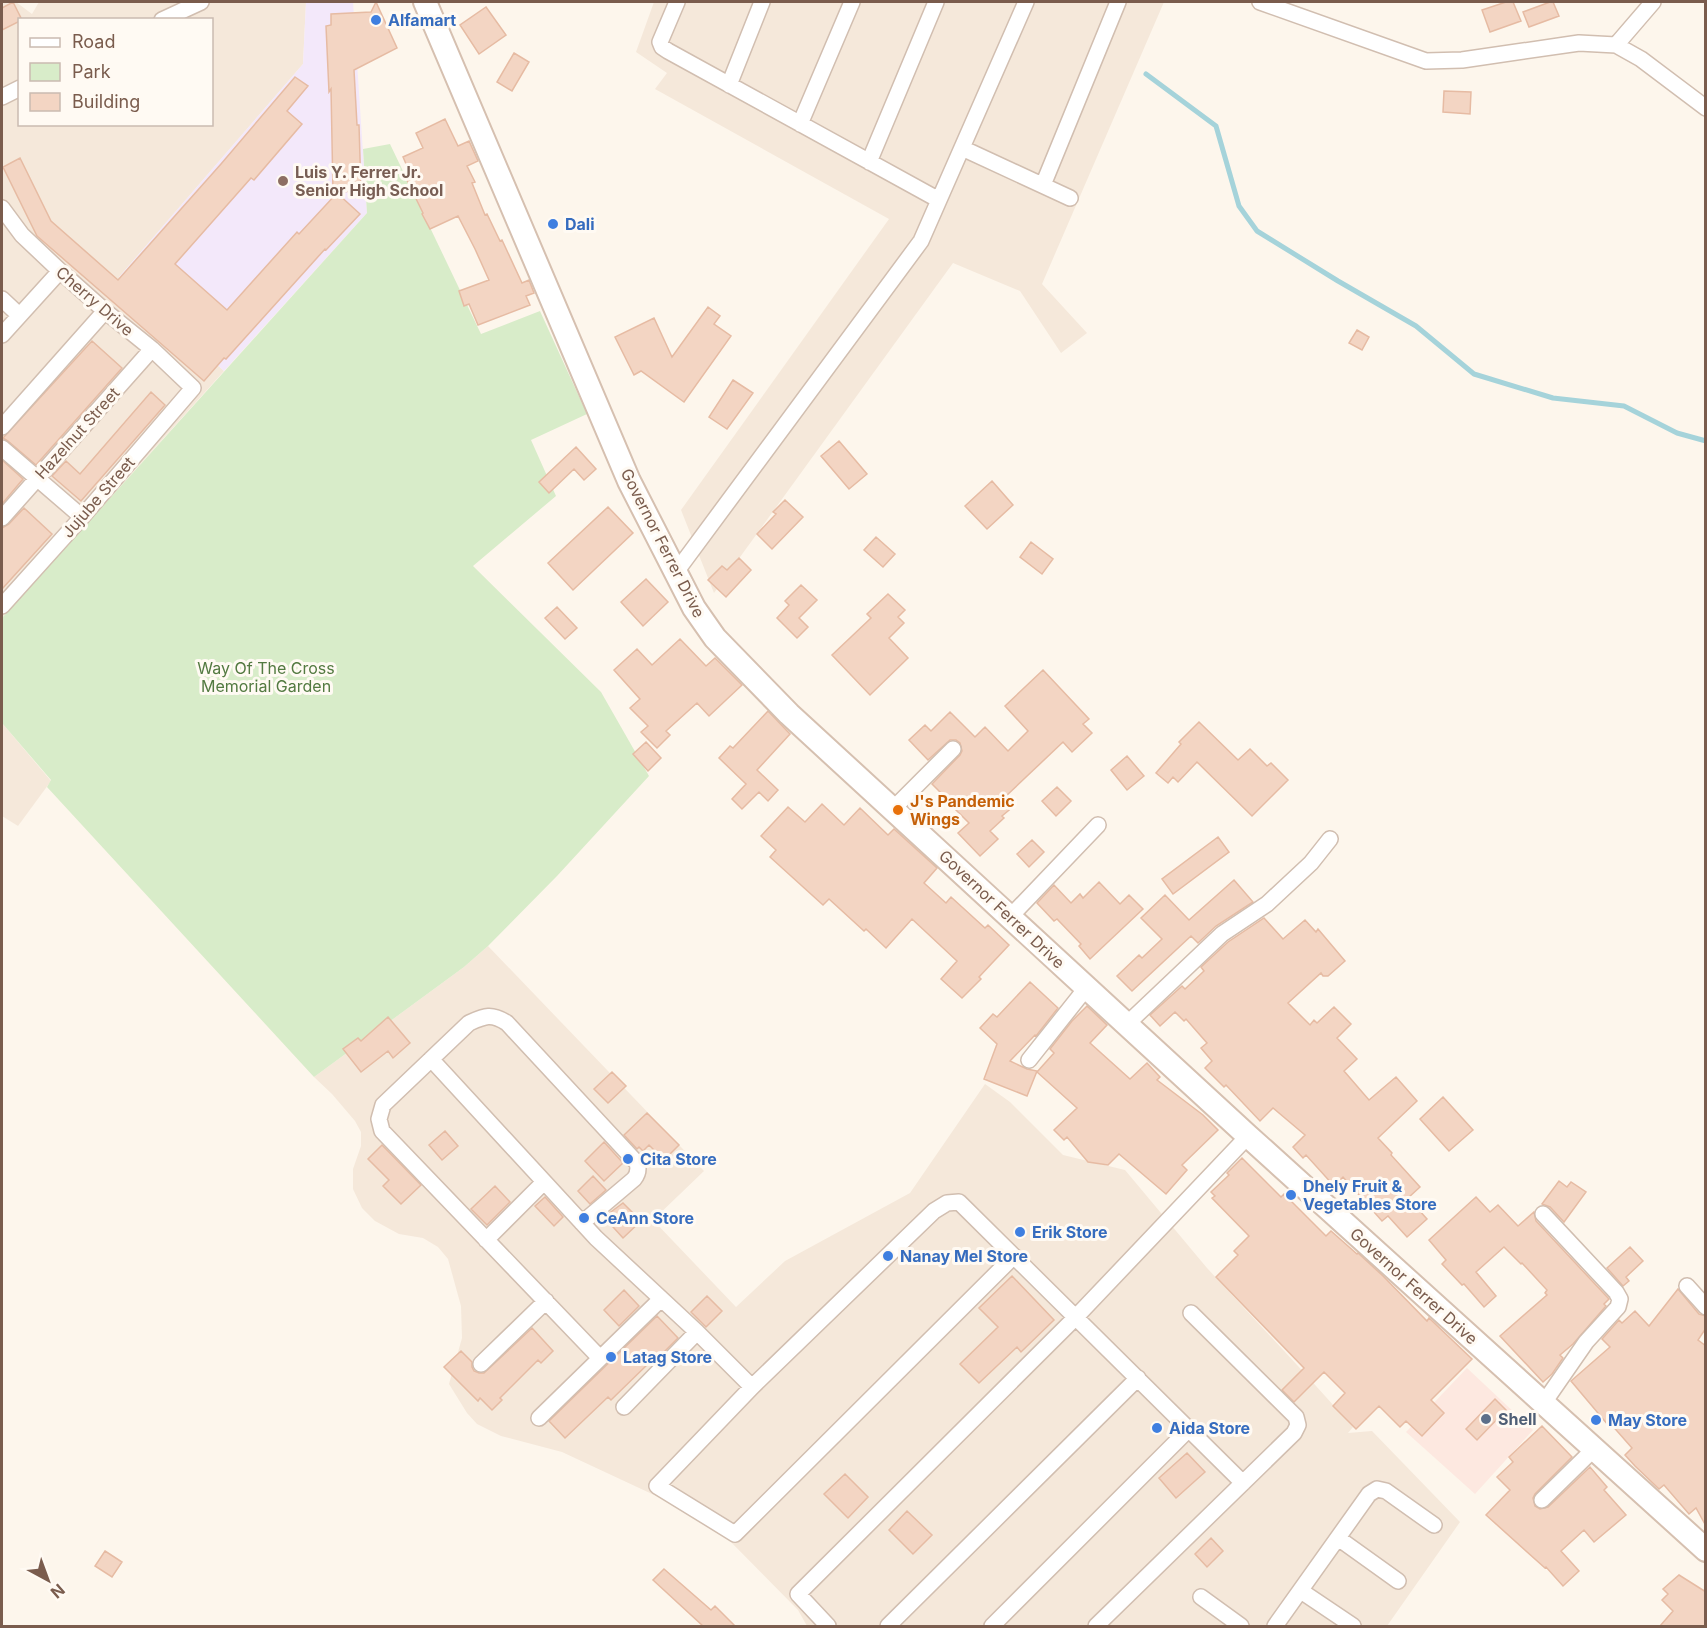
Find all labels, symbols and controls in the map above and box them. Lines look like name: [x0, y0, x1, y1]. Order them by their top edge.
place label: Alfamart: [388, 10, 456, 30]
marker: Alfamart: [369, 13, 383, 27]
legend: [18, 18, 213, 126]
text: Road: [72, 31, 115, 52]
text: Park: [72, 61, 111, 82]
text: Building: [72, 91, 140, 112]
place label: Luis Y. Ferrer Jr. Senior High School: [295, 162, 443, 200]
marker: Luis Y. Ferrer Jr. Senior High School: [276, 174, 290, 188]
place label: Dali: [565, 214, 595, 234]
marker: Dali: [546, 217, 560, 231]
street label: Cherry Drive: [52, 262, 138, 340]
street label: Hazelnut Street: [31, 383, 123, 483]
street label: Jujube Street: [57, 452, 139, 542]
street label: Governor Ferrer Drive: [617, 465, 709, 621]
park label: Way Of The Cross Memorial Garden: [197, 658, 335, 696]
place label: J's Pandemic Wings: [910, 791, 1015, 829]
marker: J's Pandemic Wings: [891, 803, 905, 817]
street label: Governor Ferrer Drive: [935, 845, 1069, 973]
place label: Cita Store: [640, 1149, 717, 1169]
marker: Cita Store: [621, 1152, 635, 1166]
place label: Dhely Fruit & Vegetables Store: [1303, 1176, 1437, 1214]
marker: Dhely Fruit & Vegetables Store: [1284, 1188, 1298, 1202]
place label: CeAnn Store: [596, 1208, 694, 1228]
marker: CeAnn Store: [577, 1211, 591, 1225]
place label: Erik Store: [1032, 1222, 1107, 1242]
street label: Governor Ferrer Drive: [1346, 1223, 1482, 1349]
marker: Erik Store: [1013, 1225, 1027, 1239]
place label: Nanay Mel Store: [900, 1246, 1028, 1266]
marker: Nanay Mel Store: [881, 1249, 895, 1263]
place label: Latag Store: [623, 1347, 712, 1367]
marker: Latag Store: [604, 1350, 618, 1364]
place label: Shell: [1498, 1409, 1537, 1429]
place label: May Store: [1608, 1410, 1687, 1430]
marker: Shell: [1479, 1412, 1493, 1426]
marker: May Store: [1589, 1413, 1603, 1427]
place label: Aida Store: [1169, 1418, 1250, 1438]
marker: Aida Store: [1150, 1421, 1164, 1435]
north arrow: [18, 1550, 78, 1610]
text: N: [47, 1580, 69, 1603]

